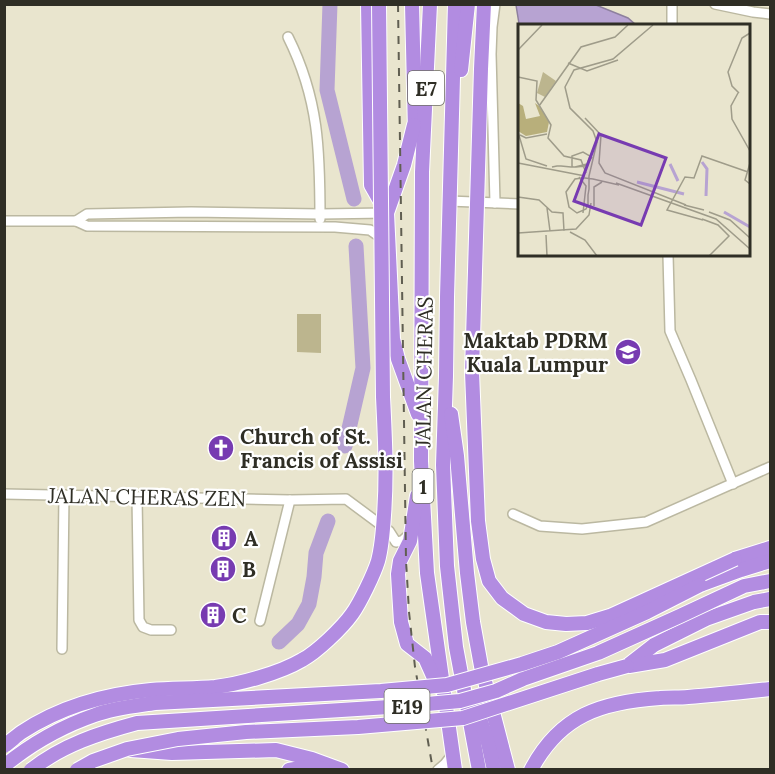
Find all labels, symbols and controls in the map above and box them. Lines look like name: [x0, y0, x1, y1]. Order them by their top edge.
inset map: [518, 24, 751, 256]
road number: E7: [408, 71, 444, 105]
street label: JALAN CHERAS: [409, 296, 439, 449]
place label: Maktab PDRM Kuala Lumpur: [463, 327, 608, 378]
school or university icon: Maktab PDRM Kuala Lumpur: [613, 337, 643, 367]
place label: Church of St. Francis of Assisi: [240, 423, 403, 474]
church icon: Church of St. Francis of Assisi: [206, 433, 236, 463]
road number: 1: [412, 469, 434, 503]
street label: JALAN CHERAS ZEN: [47, 482, 246, 512]
building icon: A: [209, 523, 239, 553]
place label: A: [244, 525, 258, 552]
building icon: B: [208, 554, 238, 584]
place label: B: [242, 556, 256, 583]
building icon: C: [198, 600, 228, 630]
place label: C: [232, 602, 247, 629]
road number: E19: [384, 689, 430, 723]

